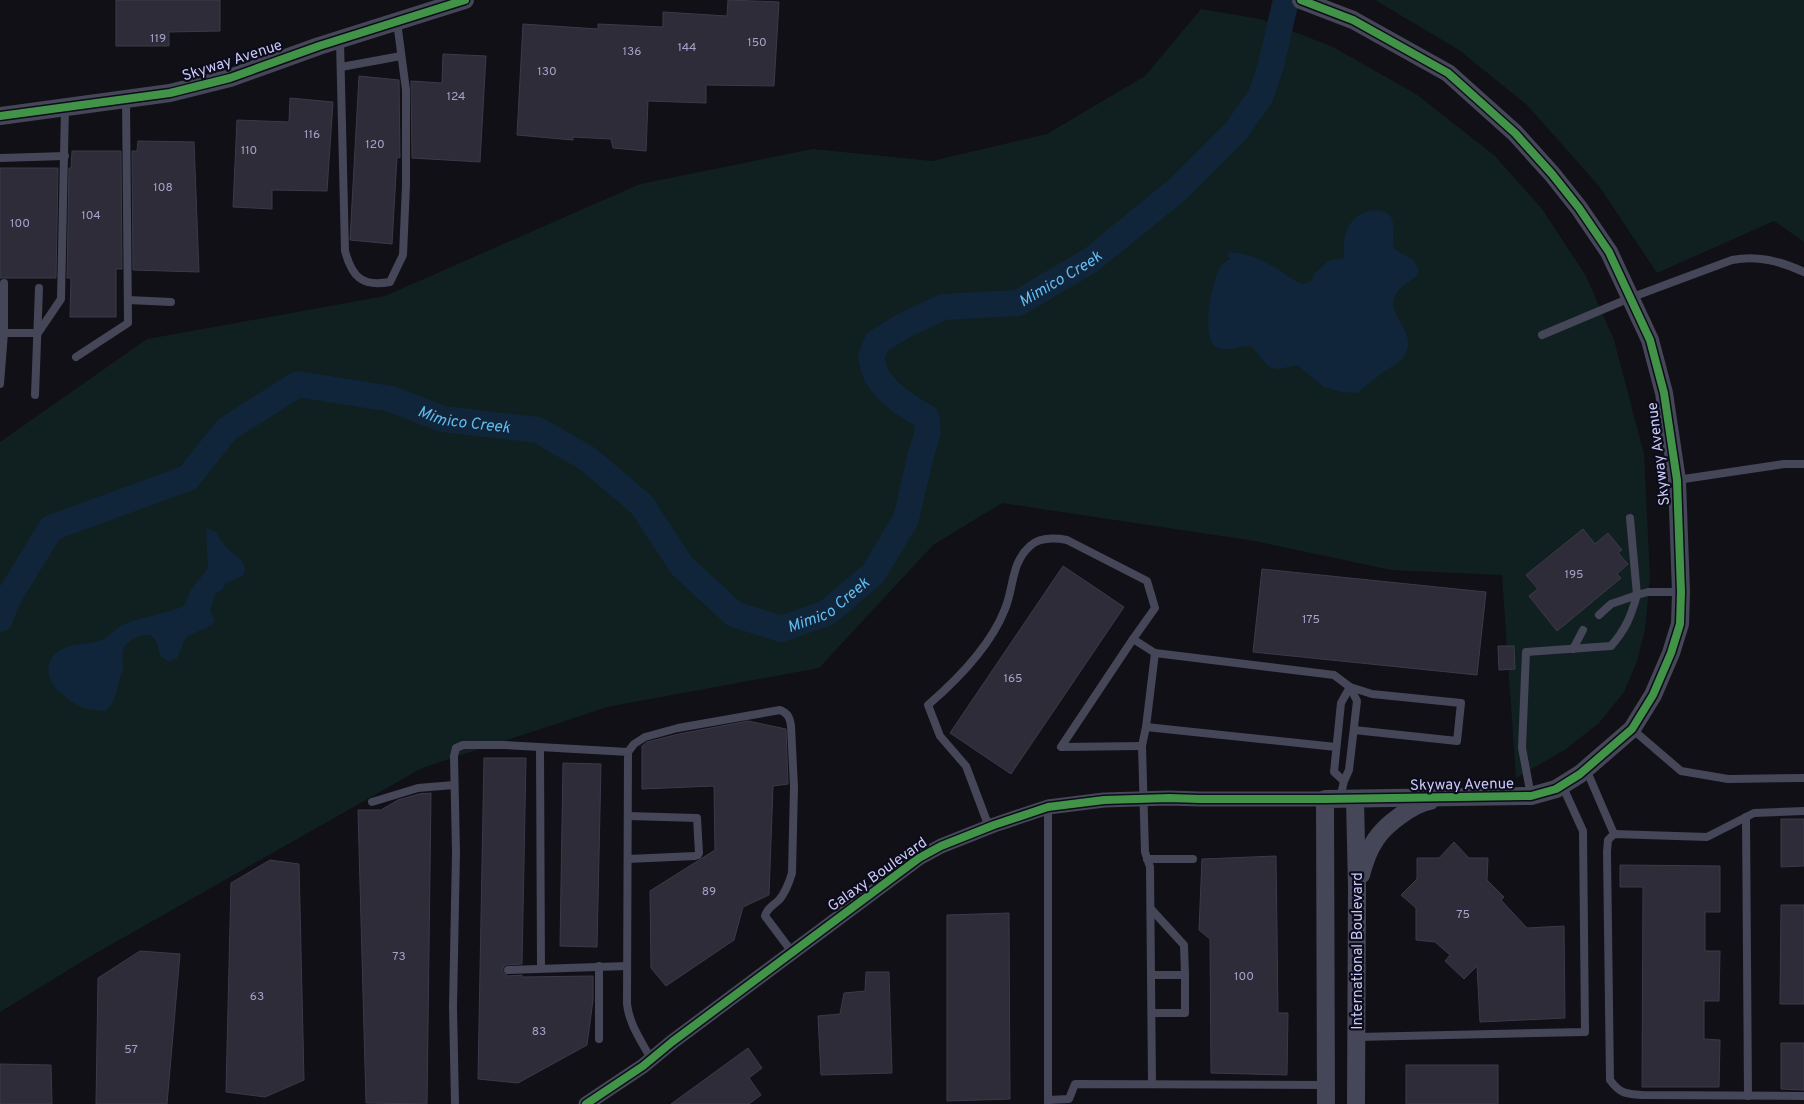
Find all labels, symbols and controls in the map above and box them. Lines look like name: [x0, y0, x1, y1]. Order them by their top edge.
house number: 119: [150, 31, 166, 47]
house number: 150: [747, 35, 767, 51]
street label: Skyway Avenue: [180, 36, 285, 87]
house number: 144: [677, 40, 697, 56]
house number: 136: [623, 44, 641, 60]
house number: 130: [537, 64, 557, 80]
house number: 124: [446, 89, 466, 105]
house number: 116: [304, 127, 320, 143]
house number: 120: [365, 137, 385, 153]
house number: 110: [241, 143, 257, 159]
house number: 108: [153, 180, 173, 196]
house number: 104: [81, 208, 101, 224]
house number: 100: [10, 216, 30, 232]
water label: Mimico Creek: [1016, 246, 1108, 312]
street label: Skyway Avenue: [1644, 401, 1675, 507]
water label: Mimico Creek: [415, 402, 512, 439]
house number: 195: [1564, 567, 1584, 583]
water label: Mimico Creek: [785, 573, 875, 638]
house number: 175: [1302, 612, 1320, 628]
house number: 165: [1003, 671, 1023, 687]
street label: Skyway Avenue: [1410, 775, 1514, 796]
street label: Galaxy Boulevard: [824, 834, 931, 917]
street label: International Boulevard: [1349, 872, 1368, 1030]
house number: 89: [702, 884, 716, 900]
house number: 75: [1456, 907, 1470, 923]
house number: 73: [392, 949, 406, 965]
house number: 100: [1234, 969, 1254, 985]
house number: 63: [250, 989, 264, 1005]
house number: 83: [532, 1024, 546, 1040]
house number: 57: [124, 1042, 138, 1058]

